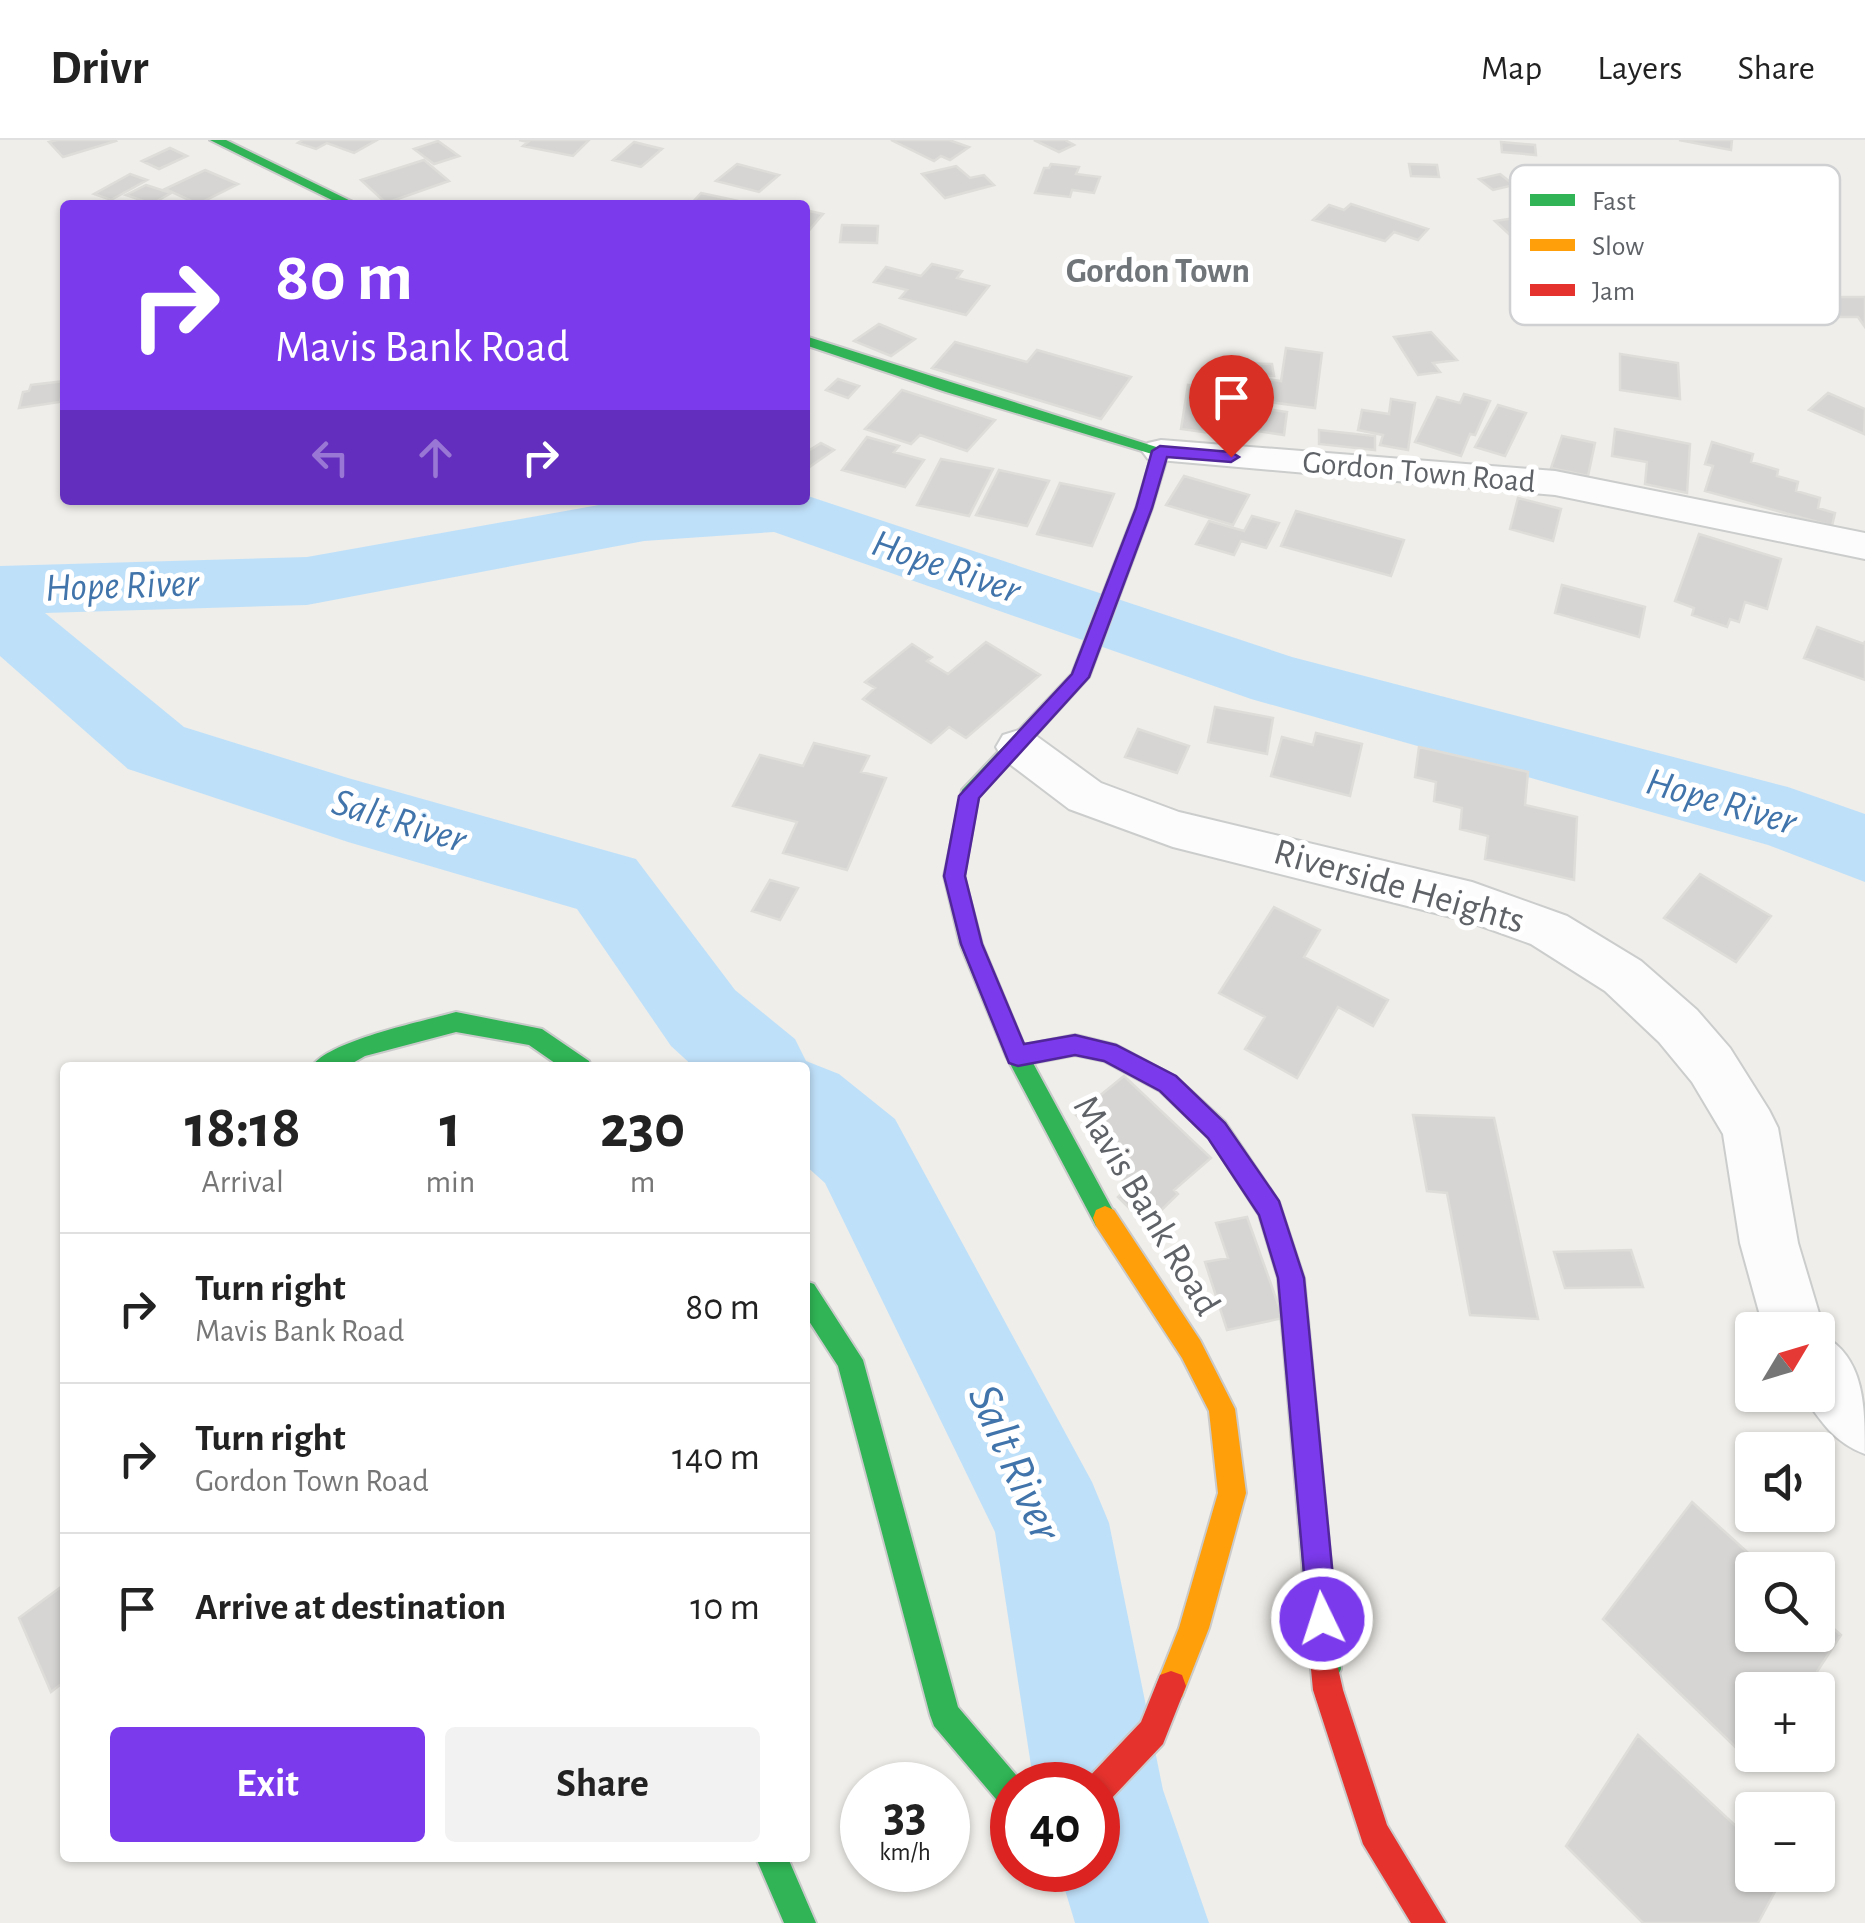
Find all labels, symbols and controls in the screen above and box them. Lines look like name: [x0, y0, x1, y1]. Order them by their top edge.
text: Drivr: [50, 45, 149, 93]
text: Map: [1481, 51, 1542, 86]
text: Layers: [1597, 51, 1682, 86]
text: Share: [1737, 51, 1815, 86]
legend: [1510, 165, 1840, 325]
text: Fast: [1592, 188, 1636, 216]
text: Slow: [1592, 233, 1644, 261]
icon: right: [110, 240, 240, 370]
text: 80 m: [275, 243, 413, 313]
district label: Gordon Town: [1066, 254, 1250, 289]
text: Jam: [1592, 278, 1635, 306]
text: Mavis Bank Road: [275, 325, 569, 370]
pin: [1189, 355, 1274, 458]
icon: arrive: [1204, 370, 1259, 425]
icon: left: [303, 430, 358, 485]
icon: ahead: [408, 430, 463, 485]
icon: right: [513, 430, 568, 485]
street label: Gordon Town Road: [1301, 446, 1537, 498]
water label: Hope River: [867, 523, 1026, 611]
water label: Hope River: [44, 563, 201, 609]
water label: Hope River: [1642, 762, 1801, 843]
water label: Salt River: [327, 782, 472, 861]
street label: Riverside Heights: [1269, 833, 1529, 941]
street label: Mavis Bank Road: [1066, 1090, 1226, 1322]
text: 18:18: [185, 1098, 301, 1158]
text: 1: [440, 1098, 461, 1158]
text: 230: [600, 1098, 685, 1158]
text: Arrival: [202, 1166, 284, 1198]
text: min: [425, 1166, 475, 1198]
text: m: [630, 1166, 655, 1198]
text: Turn right: [195, 1270, 345, 1308]
icon: right: [110, 1281, 165, 1336]
text: 80 m: [685, 1289, 760, 1327]
north arrow: [1735, 1312, 1835, 1412]
map controls: [1735, 1312, 1835, 1892]
text: Mavis Bank Road: [195, 1315, 404, 1347]
water label: Salt River: [959, 1378, 1070, 1549]
text: Turn right: [195, 1420, 345, 1458]
icon: right: [110, 1431, 165, 1486]
button: sound: [1735, 1432, 1835, 1532]
text: 140 m: [672, 1439, 760, 1477]
text: Gordon Town Road: [195, 1465, 429, 1497]
button: search: [1735, 1552, 1835, 1652]
position arrow: [1270, 1567, 1374, 1671]
icon: arrive: [110, 1581, 165, 1636]
text: Arrive at destination: [195, 1589, 506, 1627]
text: 10 m: [690, 1589, 760, 1627]
button: +: [1735, 1672, 1835, 1772]
button: Exit: [110, 1727, 425, 1842]
button: Share: [445, 1727, 760, 1842]
speed limit sign: 40: [990, 1762, 1120, 1892]
text: 33: [883, 1790, 927, 1840]
button: −: [1735, 1792, 1835, 1892]
text: km/h: [879, 1840, 931, 1865]

